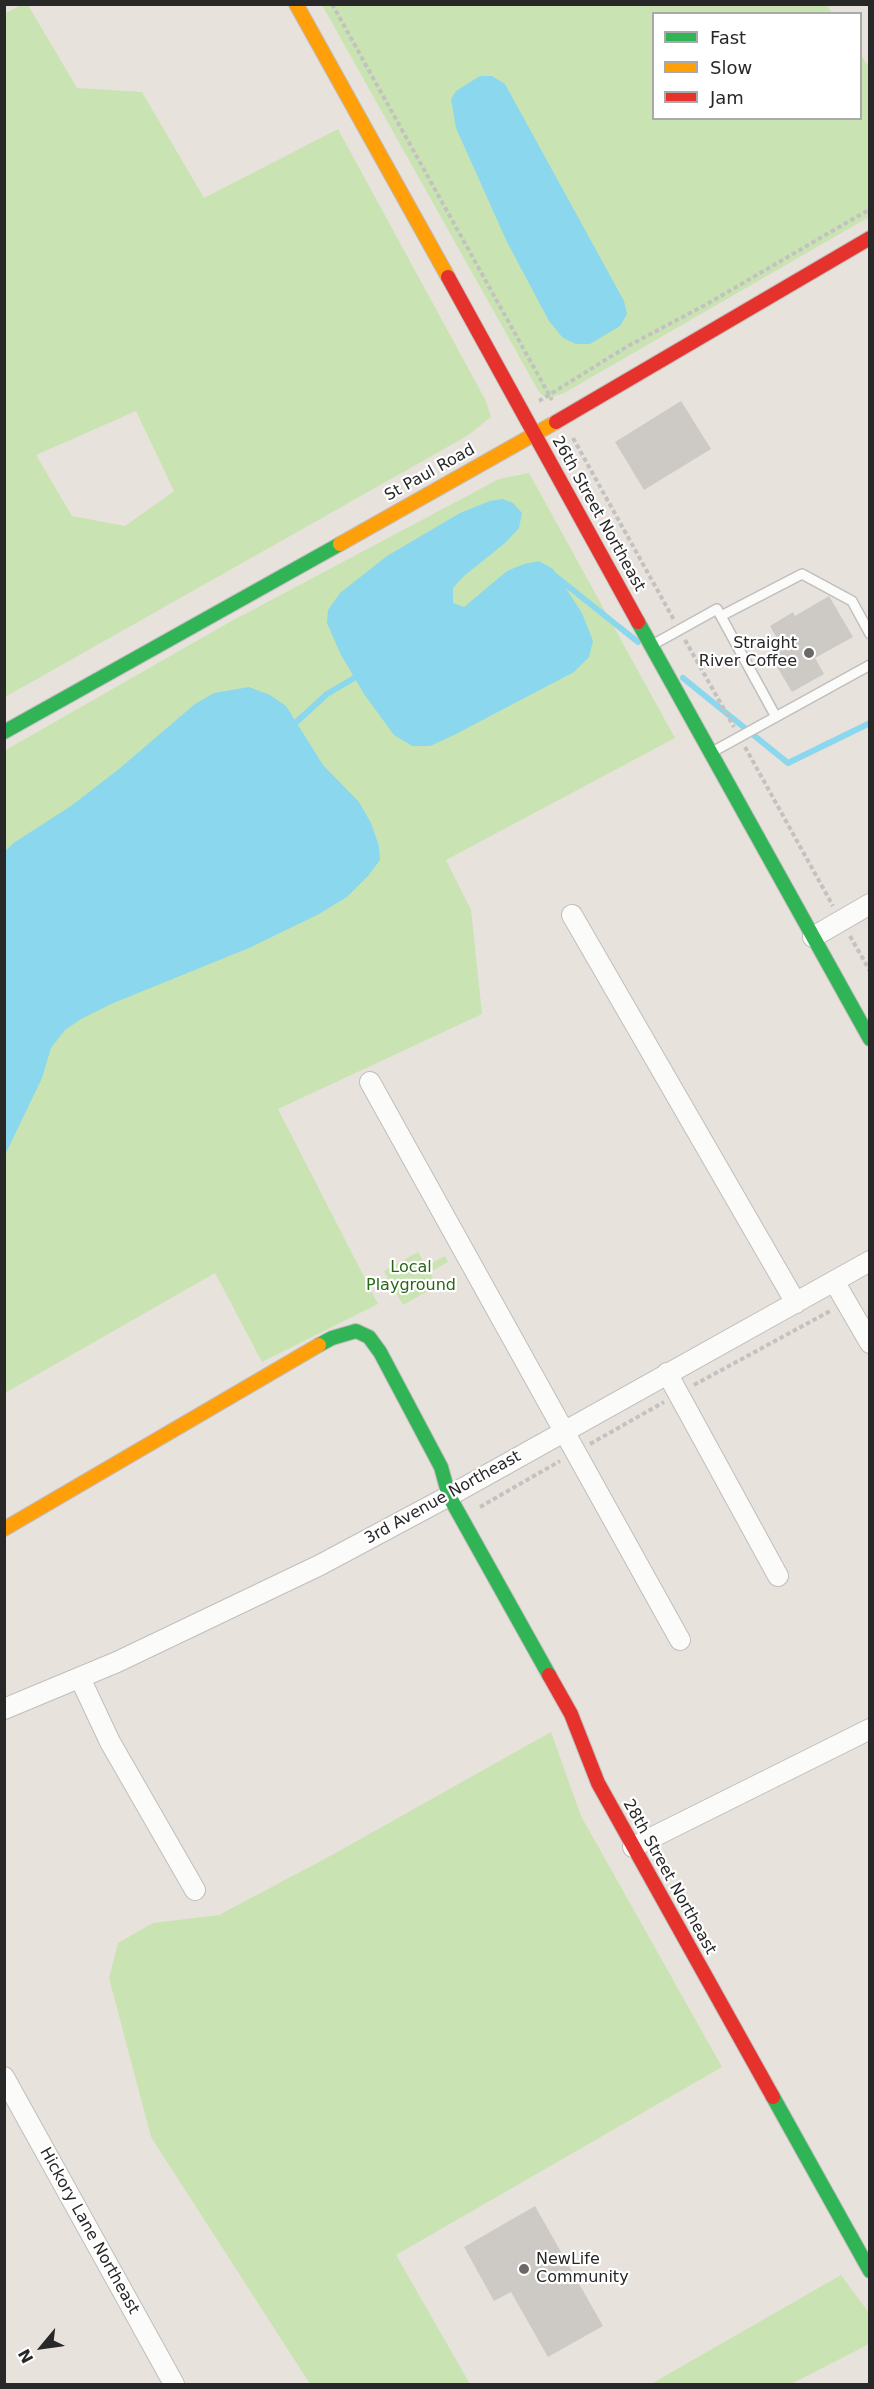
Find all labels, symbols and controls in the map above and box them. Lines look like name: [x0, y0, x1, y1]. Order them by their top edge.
legend: [652, 12, 862, 120]
text: Fast: [710, 27, 746, 48]
text: Slow: [710, 57, 752, 78]
text: Jam: [710, 87, 744, 108]
street label: 26th Street Northeast: [547, 433, 649, 595]
street label: St Paul Road: [382, 440, 478, 506]
place label: Straight River Coffee: [699, 634, 797, 672]
marker: Straight River Coffee: [802, 646, 816, 660]
park label: Local Playground: [366, 1258, 456, 1296]
street label: 3rd Avenue Northeast: [362, 1447, 524, 1549]
street label: 28th Street Northeast: [618, 1796, 720, 1958]
street label: Hickory Lane Northeast: [35, 2144, 143, 2318]
place label: NewLife Community: [536, 2250, 629, 2288]
marker: NewLife Community: [517, 2262, 531, 2276]
north arrow: [12, 2317, 72, 2377]
text: N: [14, 2346, 37, 2366]

